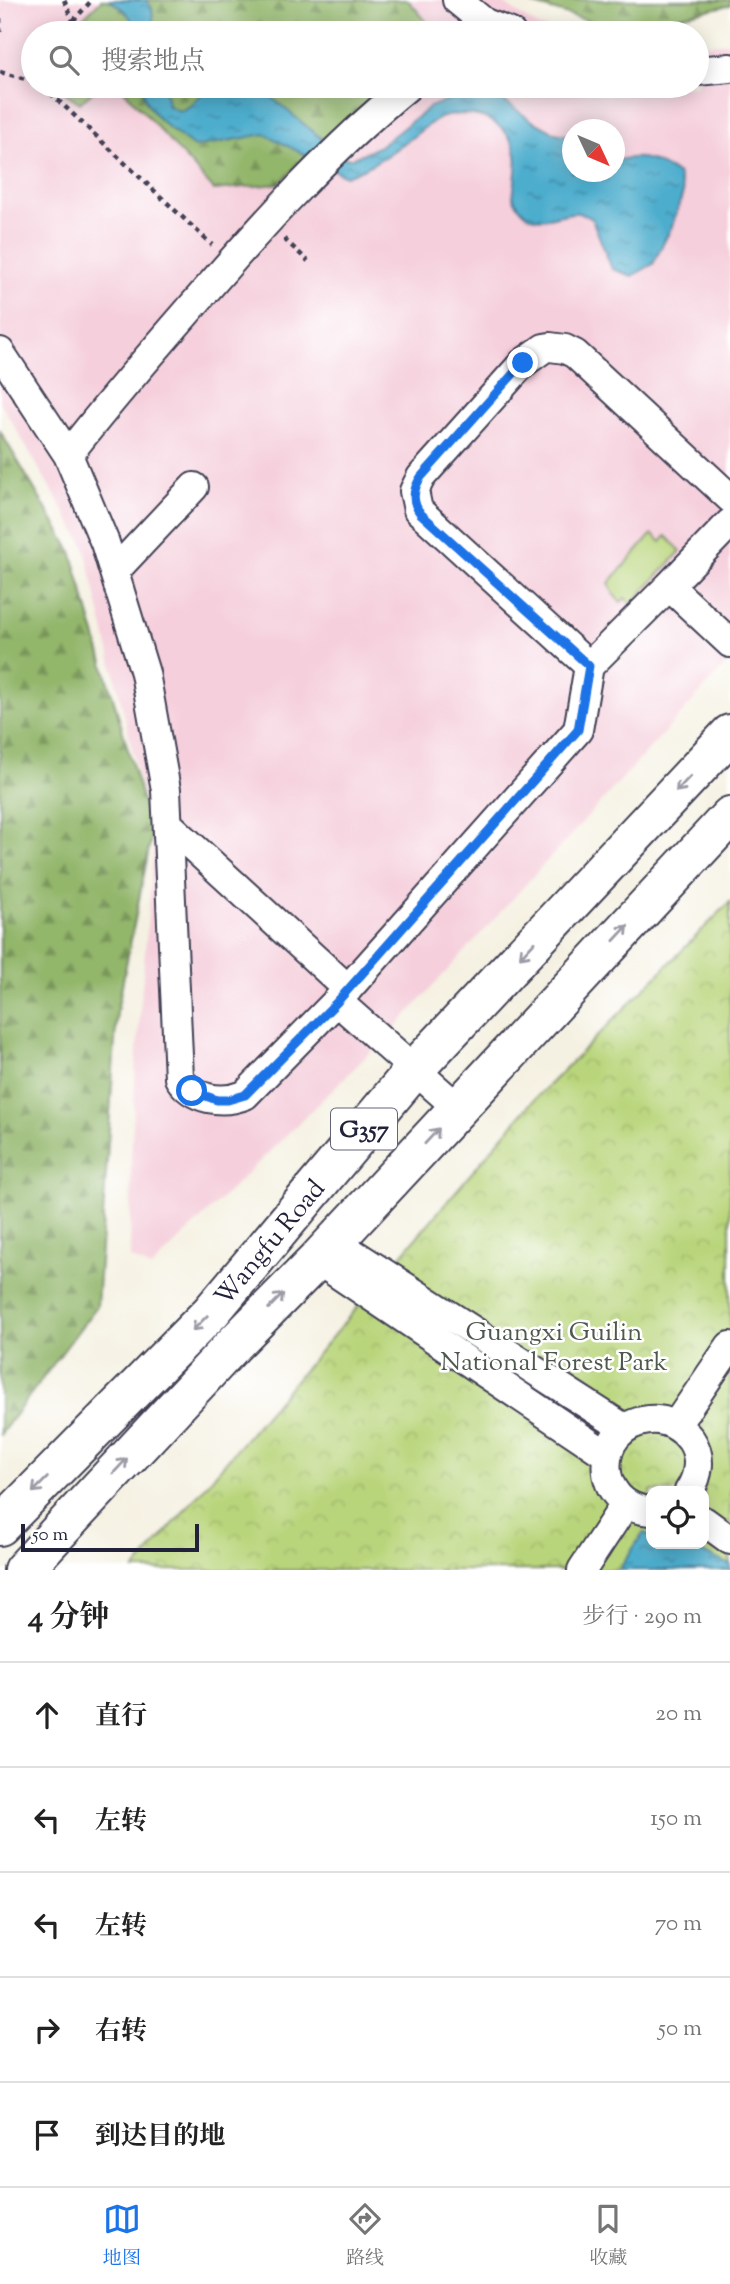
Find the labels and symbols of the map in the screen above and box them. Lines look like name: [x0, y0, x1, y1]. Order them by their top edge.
north arrow: [562, 119, 625, 182]
route end: [507, 347, 538, 378]
one-way arrow: [675, 775, 692, 792]
one-way arrow: [612, 925, 629, 942]
one-way arrow: [519, 941, 536, 958]
route start: [176, 1075, 207, 1106]
road number: G357: [331, 1108, 397, 1149]
one-way arrow: [424, 1127, 440, 1145]
street label: Wangfu Road: [207, 1172, 335, 1315]
one-way arrow: [268, 1293, 285, 1310]
one-way arrow: [191, 1315, 208, 1332]
park label: Guangxi Guilin National Forest Park: [440, 1315, 668, 1382]
one-way arrow: [111, 1458, 128, 1475]
one-way arrow: [32, 1477, 49, 1494]
scale bar: [21, 1521, 200, 1553]

